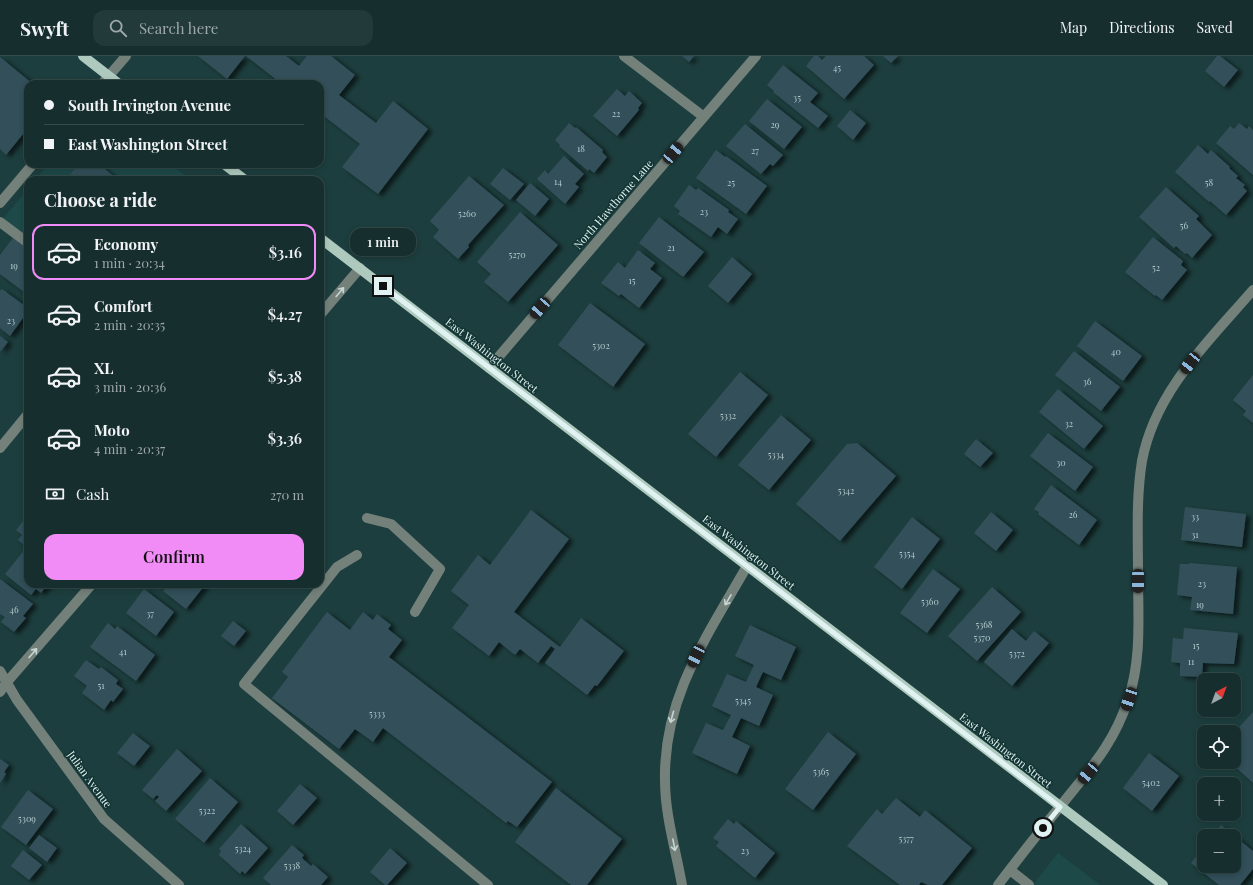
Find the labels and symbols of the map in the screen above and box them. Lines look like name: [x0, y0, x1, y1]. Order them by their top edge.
house number: 45: [833, 61, 841, 73]
house number: 35: [793, 91, 801, 103]
house number: 22: [612, 107, 620, 119]
house number: 29: [771, 118, 780, 130]
car: [661, 140, 685, 166]
house number: 18: [577, 142, 585, 154]
house number: 27: [751, 144, 759, 156]
street label: North Hawthorne Lane: [570, 156, 656, 252]
house number: 14: [554, 175, 562, 187]
house number: 25: [727, 176, 735, 188]
house number: 58: [1205, 176, 1214, 188]
house number: 23: [700, 205, 708, 217]
house number: 5260: [458, 207, 476, 219]
house number: 56: [1180, 219, 1189, 231]
callout: 1 min: [350, 228, 416, 256]
house number: 21: [667, 241, 675, 253]
house number: 5270: [508, 248, 526, 260]
house number: 19: [10, 259, 18, 271]
house number: 52: [1152, 261, 1160, 273]
house number: 15: [629, 274, 636, 286]
route end: [374, 277, 392, 295]
one-way arrow: [335, 286, 344, 297]
car: [528, 295, 552, 321]
house number: 23: [7, 314, 15, 326]
street label: East Washington Street: [443, 314, 541, 396]
house number: 5302: [592, 339, 610, 351]
house number: 40: [1111, 345, 1121, 357]
car: [1178, 350, 1202, 376]
house number: 36: [1083, 375, 1092, 387]
house number: 5332: [720, 409, 736, 421]
house number: 32: [1065, 417, 1073, 429]
house number: 5334: [768, 448, 785, 460]
house number: 30: [1056, 456, 1066, 468]
house number: 5342: [838, 484, 854, 496]
house number: 26: [1069, 508, 1078, 520]
house number: 33: [1191, 510, 1199, 522]
street label: East Washington Street: [700, 511, 798, 593]
house number: 31: [1191, 528, 1199, 540]
house number: 5354: [899, 547, 916, 559]
car: [1132, 569, 1144, 593]
house number: 23: [1198, 577, 1206, 589]
one-way arrow: [723, 594, 731, 606]
house number: 5360: [921, 595, 939, 607]
house number: 19: [1196, 598, 1204, 610]
house number: 46: [9, 603, 19, 615]
house number: 37: [146, 607, 154, 619]
house number: 5368: [975, 618, 993, 630]
house number: 5370: [974, 631, 990, 643]
house number: 15: [1193, 639, 1200, 651]
car: [685, 643, 707, 669]
house number: 41: [119, 645, 128, 657]
house number: 5372: [1009, 647, 1025, 659]
one-way arrow: [28, 648, 37, 658]
house number: 11: [1188, 655, 1195, 667]
north arrow: [1197, 673, 1241, 717]
house number: 51: [97, 679, 105, 691]
car: [1119, 686, 1139, 712]
house number: 5345: [735, 694, 751, 706]
house number: 5333: [369, 707, 385, 719]
street label: East Washington Street: [957, 709, 1055, 791]
one-way arrow: [668, 710, 675, 723]
street label: Julian Avenue: [64, 747, 116, 811]
car: [1076, 760, 1100, 786]
house number: 5365: [813, 765, 829, 777]
house number: 5402: [1142, 776, 1160, 788]
house number: 5322: [199, 804, 215, 816]
house number: 5309: [18, 812, 36, 824]
route start: [1034, 819, 1052, 837]
house number: 5377: [898, 832, 914, 844]
one-way arrow: [671, 839, 679, 852]
house number: 5324: [235, 842, 252, 854]
house number: 23: [741, 844, 749, 856]
house number: 5338: [284, 859, 301, 871]

